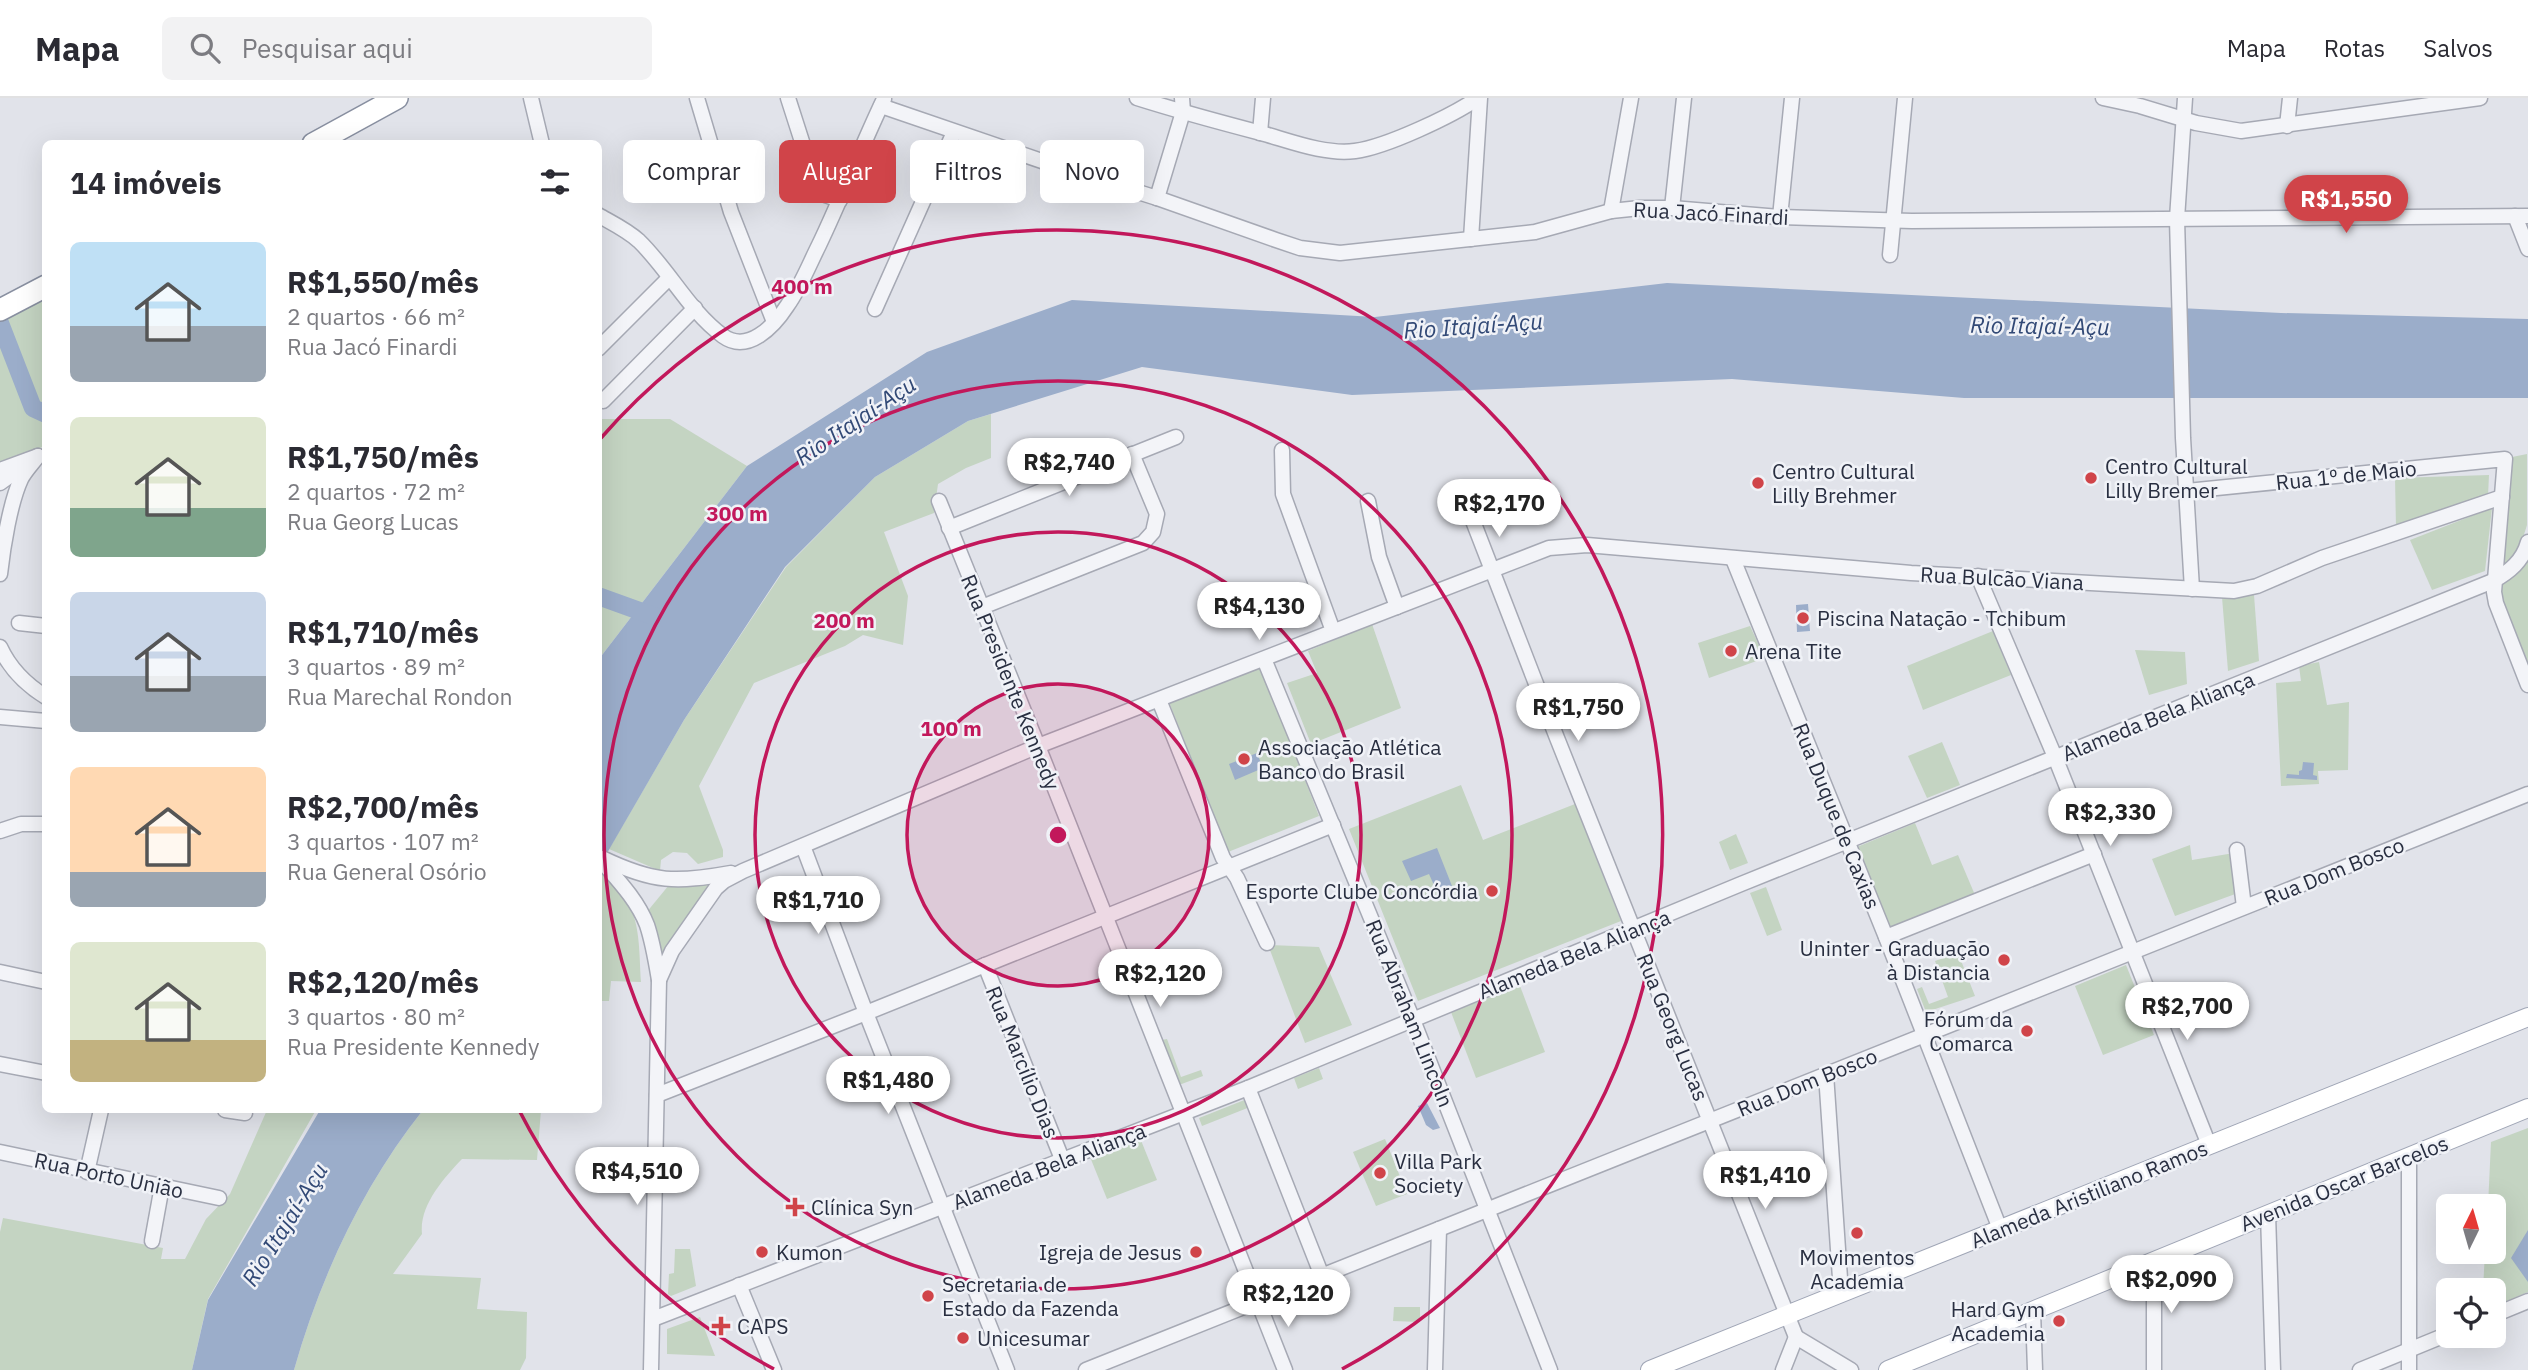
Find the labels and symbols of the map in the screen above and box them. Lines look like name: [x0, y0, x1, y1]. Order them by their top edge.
pin: R$1,550: [2281, 176, 2411, 235]
street label: Rua Jacó Finardi: [1632, 195, 1790, 231]
text: 400 m: [771, 272, 833, 300]
water label: Rio Itajaí-Açu: [1402, 305, 1544, 345]
water label: Rio Itajaí-Açu: [1970, 309, 2110, 341]
water label: Rio Itajaí-Açu: [789, 368, 921, 472]
pin: R$2,740: [1004, 438, 1134, 498]
place label: Centro Cultural Lilly Bremer: [2105, 452, 2248, 504]
street label: Rua 1º de Maio: [2274, 454, 2418, 496]
place label: Centro Cultural Lilly Brehmer: [1772, 457, 1915, 509]
marker: Centro Cultural Lilly Bremer: [2083, 470, 2099, 486]
marker: Centro Cultural Lilly Brehmer: [1750, 475, 1766, 491]
pin: R$2,170: [1434, 480, 1564, 539]
text: 300 m: [706, 499, 768, 527]
street label: Rua Bulcão Viana: [1919, 560, 2085, 596]
street label: Rua Presidente Kennedy: [955, 570, 1067, 795]
pin: R$4,130: [1194, 582, 1324, 642]
place label: Piscina Natação - Tchibum: [1817, 604, 2066, 632]
text: 200 m: [813, 606, 875, 634]
marker: Piscina Natação - Tchibum: [1795, 610, 1811, 626]
place label: Arena Tite: [1745, 637, 1842, 665]
marker: Arena Tite: [1723, 643, 1739, 659]
street label: Alameda Bela Aliança: [2058, 665, 2258, 767]
pin: R$1,750: [1513, 684, 1643, 743]
text: 100 m: [920, 714, 982, 742]
street label: Rua Duque de Caxias: [1787, 719, 1887, 913]
place label: Associação Atlética Banco do Brasil: [1258, 733, 1441, 785]
marker: Associação Atlética Banco do Brasil: [1236, 751, 1252, 767]
pin: R$2,330: [2045, 788, 2175, 848]
centre of rings: [1046, 823, 1070, 847]
street label: Rua Dom Bosco: [2260, 830, 2408, 912]
pin: R$1,710: [753, 876, 883, 936]
place label: Esporte Clube Concórdia: [1246, 877, 1478, 905]
marker: Esporte Clube Concórdia: [1484, 883, 1500, 899]
street label: Alameda Bela Aliança: [1474, 903, 1674, 1005]
street label: Rua Abraham Lincoln: [1360, 915, 1460, 1111]
place label: Uninter - Graduação à Distancia: [1800, 934, 1990, 986]
street label: Rua Georg Lucas: [1631, 949, 1715, 1105]
pin: R$2,120: [1095, 950, 1225, 1009]
marker: Uninter - Graduação à Distancia: [1996, 952, 2012, 968]
street label: Rua Marcílio Dias: [980, 982, 1066, 1142]
pin: R$2,700: [2122, 982, 2252, 1042]
place label: Fórum da Comarca: [1924, 1005, 2013, 1057]
marker: Fórum da Comarca: [2019, 1023, 2035, 1039]
street label: Rua Dom Bosco: [1733, 1041, 1881, 1123]
pin: R$1,480: [823, 1056, 953, 1116]
street label: Alameda Bela Aliança: [948, 1116, 1150, 1216]
street label: Avenida Oscar Barcelos: [2236, 1128, 2452, 1238]
street label: Alameda Aristiliano Ramos: [1966, 1134, 2212, 1254]
street label: Rua Porto União: [32, 1146, 186, 1204]
place label: Villa Park Society: [1394, 1147, 1482, 1199]
pin: R$4,510: [572, 1148, 702, 1207]
pin: R$1,410: [1700, 1152, 1830, 1211]
water label: Rio Itajaí-Açu: [234, 1157, 334, 1291]
marker: Villa Park Society: [1372, 1165, 1388, 1181]
place label: Clínica Syn: [811, 1193, 914, 1221]
north arrow: [2436, 1194, 2506, 1264]
marker: Clínica Syn: [785, 1197, 805, 1217]
marker: Movimentos Academia: [1849, 1225, 1865, 1241]
place label: Kumon: [776, 1238, 843, 1266]
place label: Igreja de Jesus: [1039, 1238, 1182, 1266]
place label: Movimentos Academia: [1799, 1243, 1915, 1295]
marker: Kumon: [754, 1244, 770, 1260]
marker: Igreja de Jesus: [1188, 1244, 1204, 1260]
pin: R$2,090: [2106, 1256, 2236, 1315]
place label: Secretaria de Estado da Fazenda: [942, 1270, 1119, 1322]
pin: R$2,120: [1223, 1270, 1353, 1329]
marker: Secretaria de Estado da Fazenda: [920, 1288, 936, 1304]
place label: Hard Gym Academia: [1951, 1295, 2045, 1347]
place label: CAPS: [737, 1312, 788, 1340]
marker: Hard Gym Academia: [2051, 1313, 2067, 1329]
marker: CAPS: [711, 1316, 731, 1336]
place label: Unicesumar: [977, 1324, 1090, 1352]
marker: Unicesumar: [955, 1330, 971, 1346]

